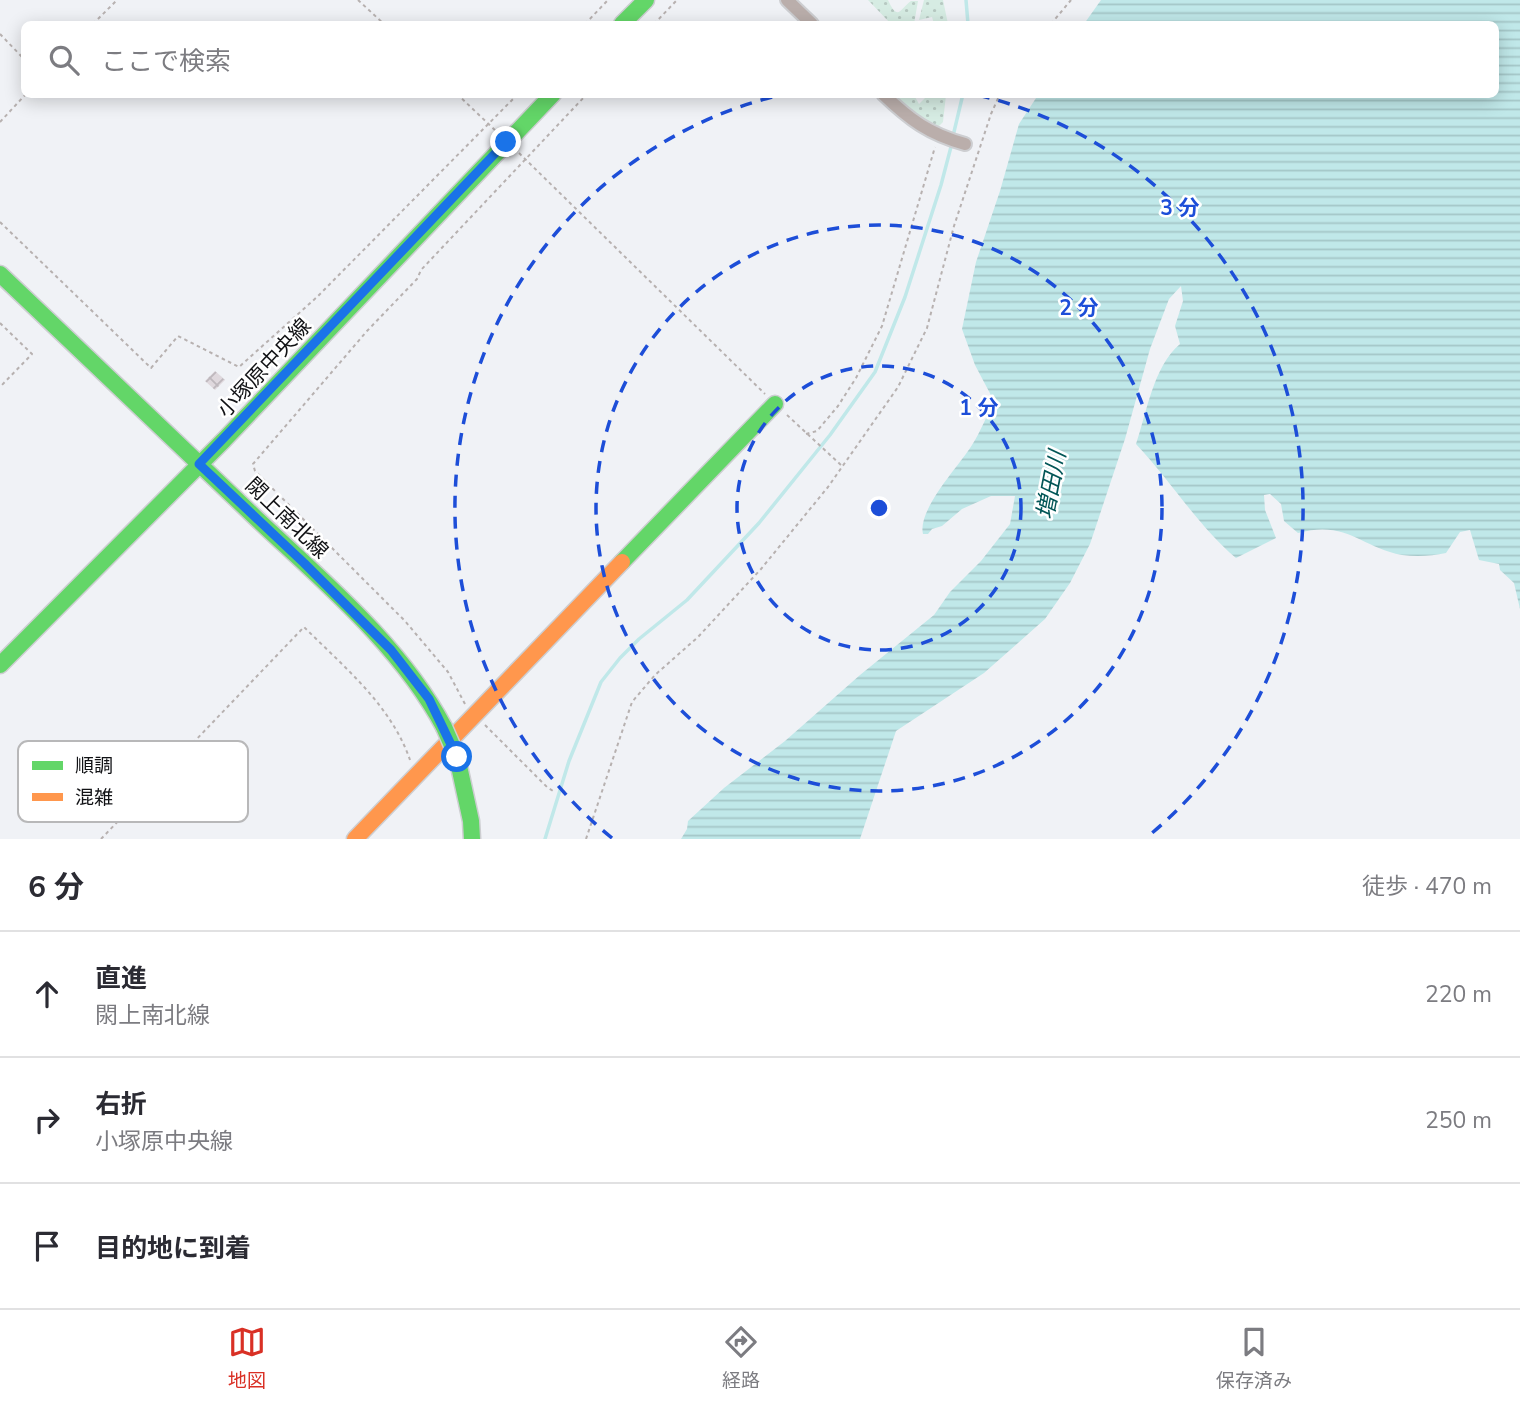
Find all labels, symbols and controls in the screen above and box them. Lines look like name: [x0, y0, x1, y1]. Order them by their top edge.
search box: [21, 21, 1499, 98]
icon: search: [45, 41, 83, 79]
text: ここで検索: [101, 44, 231, 79]
route end: [490, 126, 521, 157]
text: 3 分: [1160, 194, 1200, 222]
text: 2 分: [1059, 294, 1099, 322]
street label: 小塚原中央線: [211, 312, 317, 424]
text: 1 分: [959, 394, 999, 422]
water label: 増田川: [1030, 445, 1074, 522]
street label: 閖上南北線: [240, 471, 334, 565]
centre of rings: [867, 496, 891, 520]
legend: [18, 741, 248, 822]
route start: [441, 741, 472, 772]
text: 順調: [75, 753, 113, 779]
text: 混雑: [75, 785, 113, 811]
text: 6 分: [28, 867, 84, 908]
text: 徒歩 · 470 m: [1362, 871, 1492, 902]
text: 直進: [95, 961, 147, 996]
icon: ahead: [28, 975, 66, 1013]
text: 220 m: [1425, 979, 1492, 1010]
text: 閖上南北線: [95, 1000, 210, 1031]
text: 右折: [95, 1087, 147, 1122]
icon: right: [28, 1101, 66, 1139]
text: 250 m: [1425, 1105, 1492, 1136]
text: 小塚原中央線: [95, 1126, 233, 1157]
icon: arrive: [28, 1227, 66, 1265]
text: 目的地に到着: [95, 1231, 251, 1266]
tab: 地図: [228, 1323, 266, 1394]
tab: 経路: [722, 1323, 760, 1394]
tab: 保存済み: [1216, 1323, 1292, 1394]

